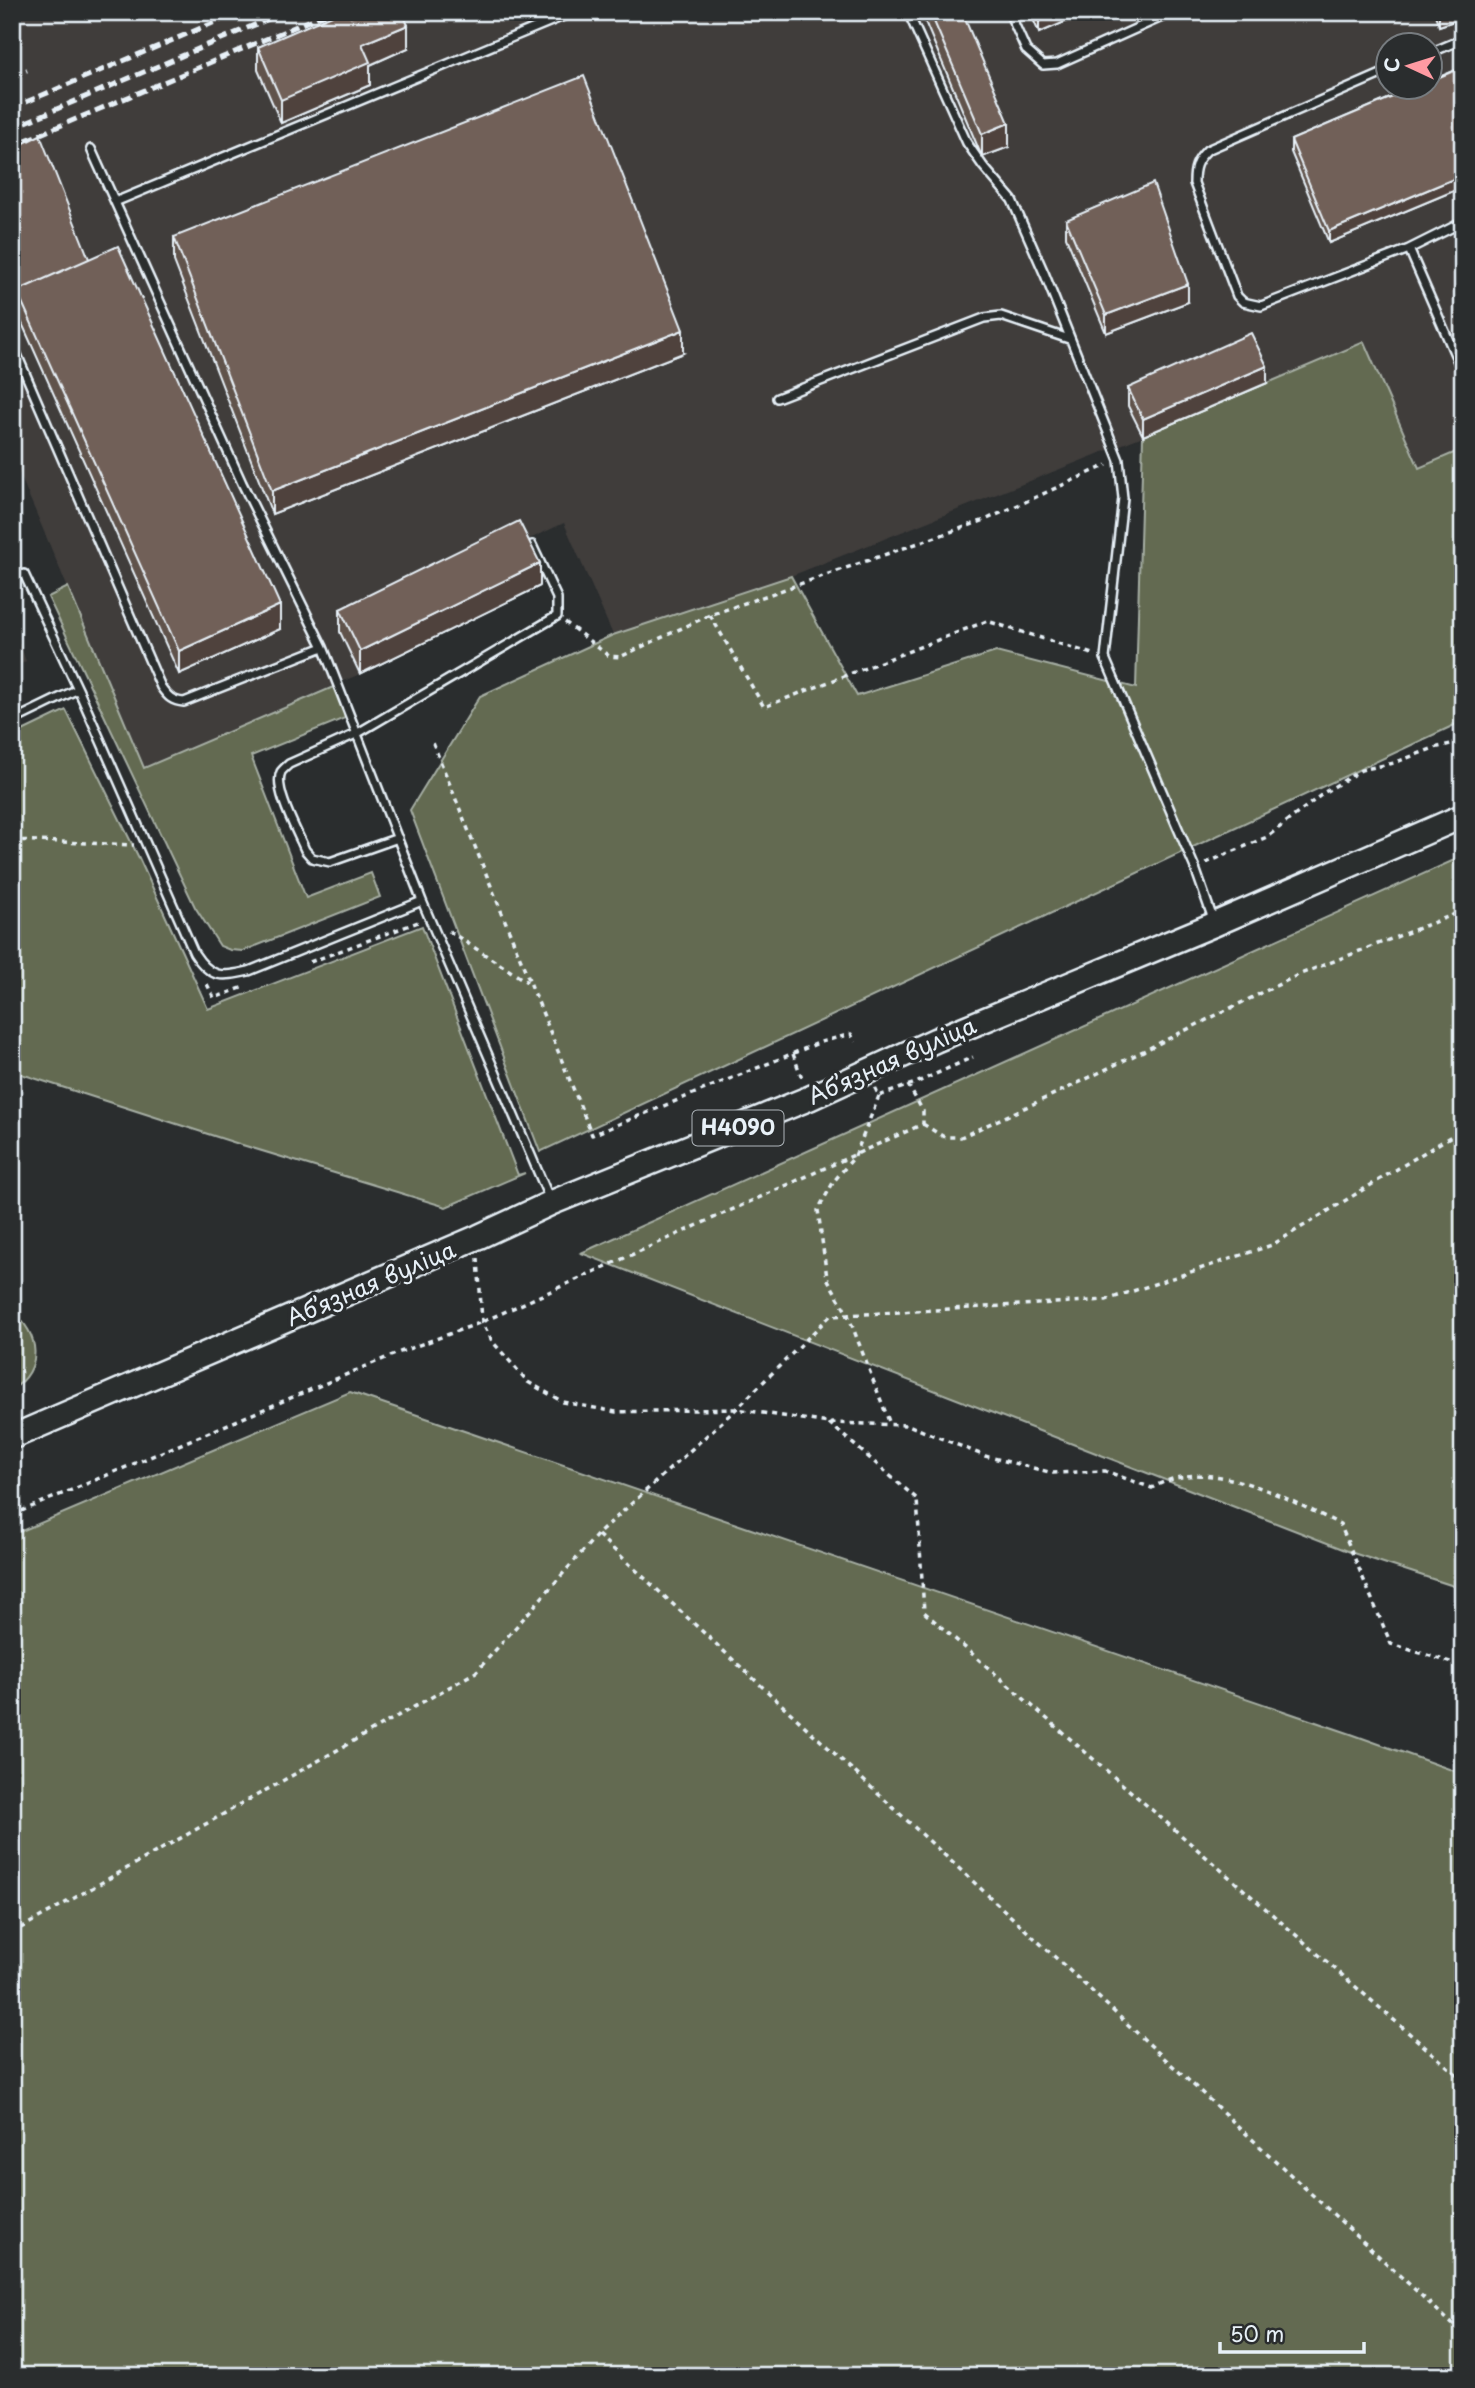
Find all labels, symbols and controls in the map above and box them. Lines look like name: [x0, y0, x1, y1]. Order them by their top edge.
north arrow: [1374, 32, 1444, 102]
text: С: [1377, 57, 1406, 73]
street label: Абʼязная вуліца: [801, 1007, 981, 1112]
road number: Н4090: [692, 1110, 784, 1146]
street label: Абʼязная вуліца: [280, 1231, 461, 1334]
scale bar: [1220, 2311, 1363, 2355]
text: 50 m: [1230, 2317, 1284, 2349]

